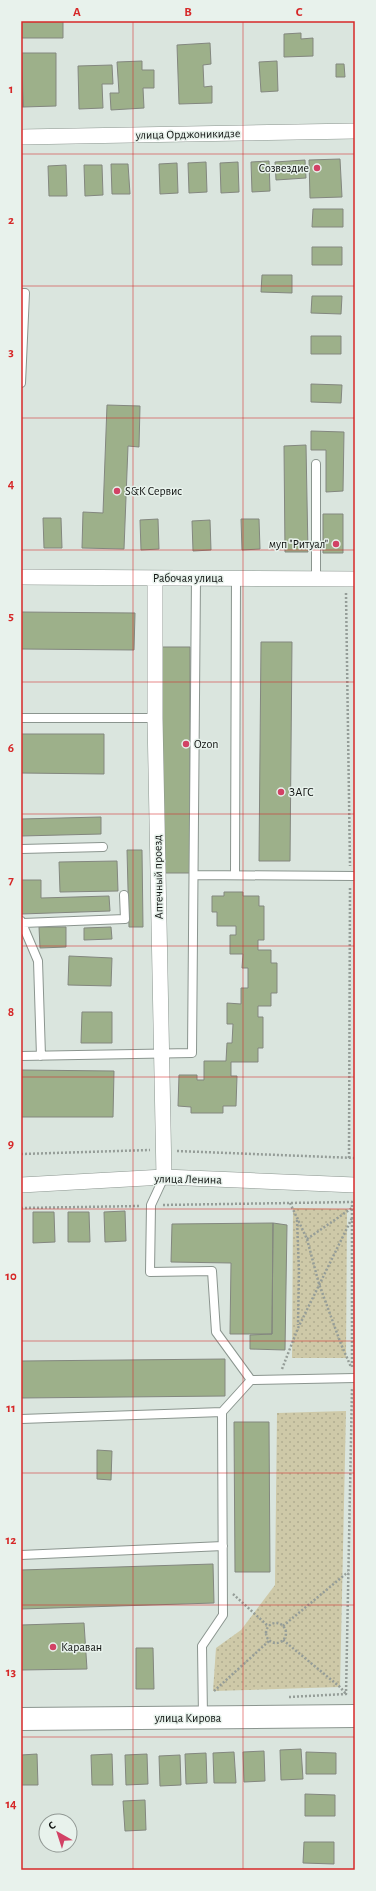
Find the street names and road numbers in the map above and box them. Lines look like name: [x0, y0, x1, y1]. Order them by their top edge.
street label: улица Орджоникидзе: [135, 127, 240, 142]
street label: Рабочая улица: [153, 572, 224, 585]
street label: Аптечный проезд: [151, 835, 165, 919]
street label: улица Ленина: [153, 1172, 222, 1187]
street label: улица Кирова: [154, 1712, 222, 1725]

